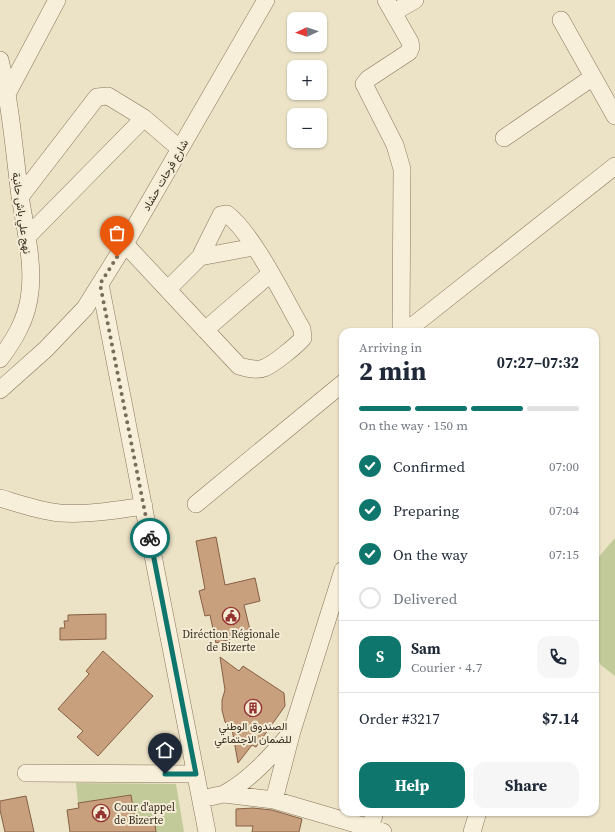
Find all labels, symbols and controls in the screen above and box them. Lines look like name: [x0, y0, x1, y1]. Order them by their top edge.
north arrow: [287, 12, 327, 52]
map controls: [287, 12, 327, 148]
button: +: [287, 60, 327, 100]
button: −: [287, 108, 327, 148]
street label: شارع فرحات حشاد: [139, 136, 192, 214]
street label: نهج علي باش حانبة: [6, 171, 35, 255]
pin: [100, 216, 134, 257]
icon: bag: [106, 222, 128, 244]
text: Arriving in: [359, 339, 422, 356]
text: 07:27–07:32: [497, 352, 579, 373]
text: 2 min: [359, 353, 426, 389]
text: On the way · 150 m: [359, 417, 468, 434]
icon: check: [359, 455, 381, 477]
text: Confirmed: [393, 456, 465, 477]
text: 07:00: [549, 458, 579, 475]
icon: check: [359, 499, 381, 521]
text: Preparing: [393, 500, 459, 521]
text: 07:04: [549, 502, 579, 519]
courier: [130, 518, 170, 558]
icon: bike: [139, 527, 161, 549]
icon: check: [359, 543, 381, 565]
text: On the way: [393, 544, 468, 565]
text: 07:15: [549, 546, 579, 563]
text: Delivered: [393, 588, 457, 609]
public building icon: Diréction Régionale de Bizerte: [221, 606, 241, 626]
place label: Diréction Régionale de Bizerte: [182, 627, 280, 655]
button: phone: [537, 636, 579, 678]
text: Sam: [411, 638, 441, 659]
text: S: [376, 646, 384, 667]
text: Courier · 4.7: [411, 659, 482, 676]
building icon: الصندوق الوطني للضمان الاجتماعي: [243, 698, 263, 718]
text: Order #3217: [359, 708, 440, 729]
text: $7.14: [542, 708, 579, 729]
place label: الصندوق الوطني للضمان الاجتماعي: [214, 719, 292, 749]
pin: [148, 733, 182, 774]
icon: home: [154, 739, 176, 761]
button: Help: [359, 762, 465, 808]
button: Share: [473, 762, 579, 808]
place label: Cour d'appel de Bizerte: [114, 800, 175, 828]
public building icon: Cour d'appel de Bizerte: [91, 803, 111, 823]

